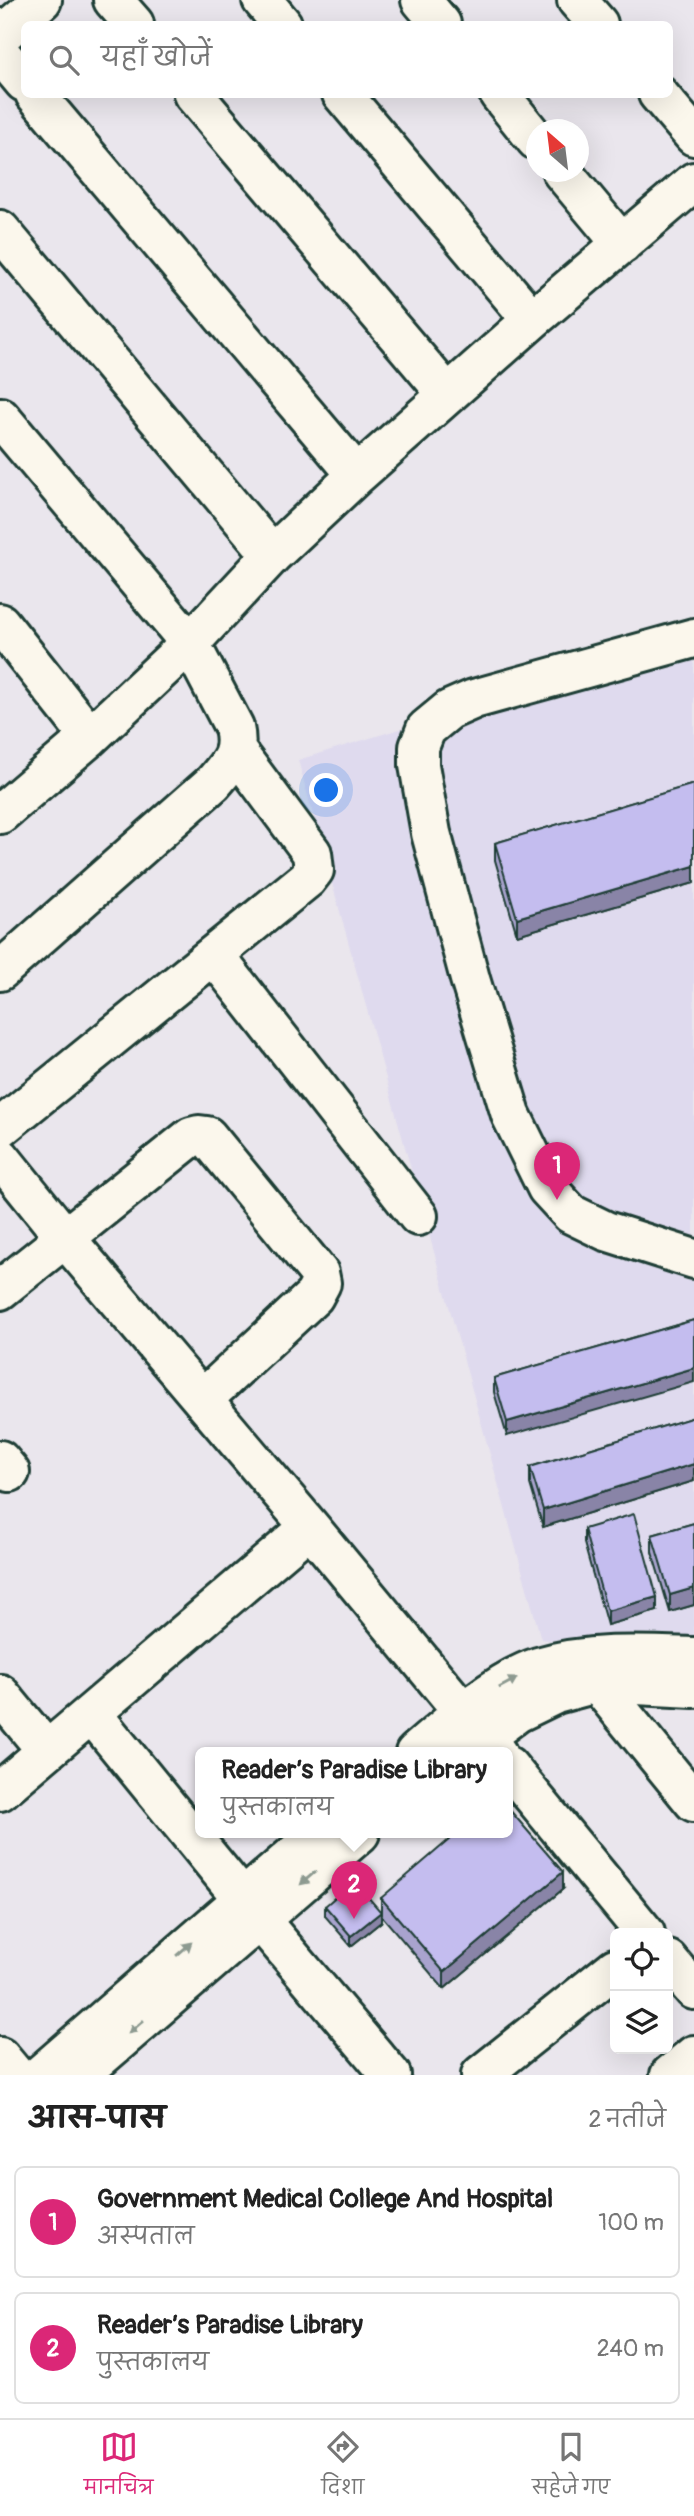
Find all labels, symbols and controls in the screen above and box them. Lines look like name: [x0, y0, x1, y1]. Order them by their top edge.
search box: [21, 21, 673, 98]
icon: search: [45, 41, 83, 79]
text: यहाँ खोजें: [101, 42, 212, 74]
north arrow: [526, 119, 589, 182]
your location: [309, 773, 343, 807]
pin: 1: [534, 1142, 580, 1200]
one-way arrow: [499, 1677, 518, 1689]
popup: [195, 1747, 513, 1838]
text: Reader’s Paradise Library: [221, 1754, 487, 1786]
text: पुस्तकालय: [221, 1793, 333, 1822]
pin: 2: [331, 1861, 377, 1919]
one-way arrow: [300, 1870, 317, 1885]
map controls: [610, 1928, 673, 2054]
button: locate: [610, 1928, 673, 1991]
one-way arrow: [175, 1941, 193, 1957]
button: layers: [610, 1991, 673, 2054]
one-way arrow: [128, 2019, 145, 2034]
text: आस-पास: [28, 2100, 166, 2137]
text: 2 नतीजे: [589, 2105, 666, 2134]
text: Government Medical College And Hospital: [97, 2183, 553, 2215]
text: 1: [49, 2208, 58, 2237]
text: 100 m: [598, 2208, 664, 2237]
text: अस्पताल: [97, 2222, 195, 2251]
text: Reader’s Paradise Library: [97, 2309, 363, 2341]
text: 2: [47, 2334, 59, 2363]
text: 240 m: [597, 2334, 664, 2363]
text: पुस्तकालय: [97, 2348, 209, 2377]
tab: मानचित्र: [84, 2428, 154, 2508]
tab: दिशा: [321, 2428, 364, 2508]
tab: सहेजे गए: [532, 2428, 610, 2508]

